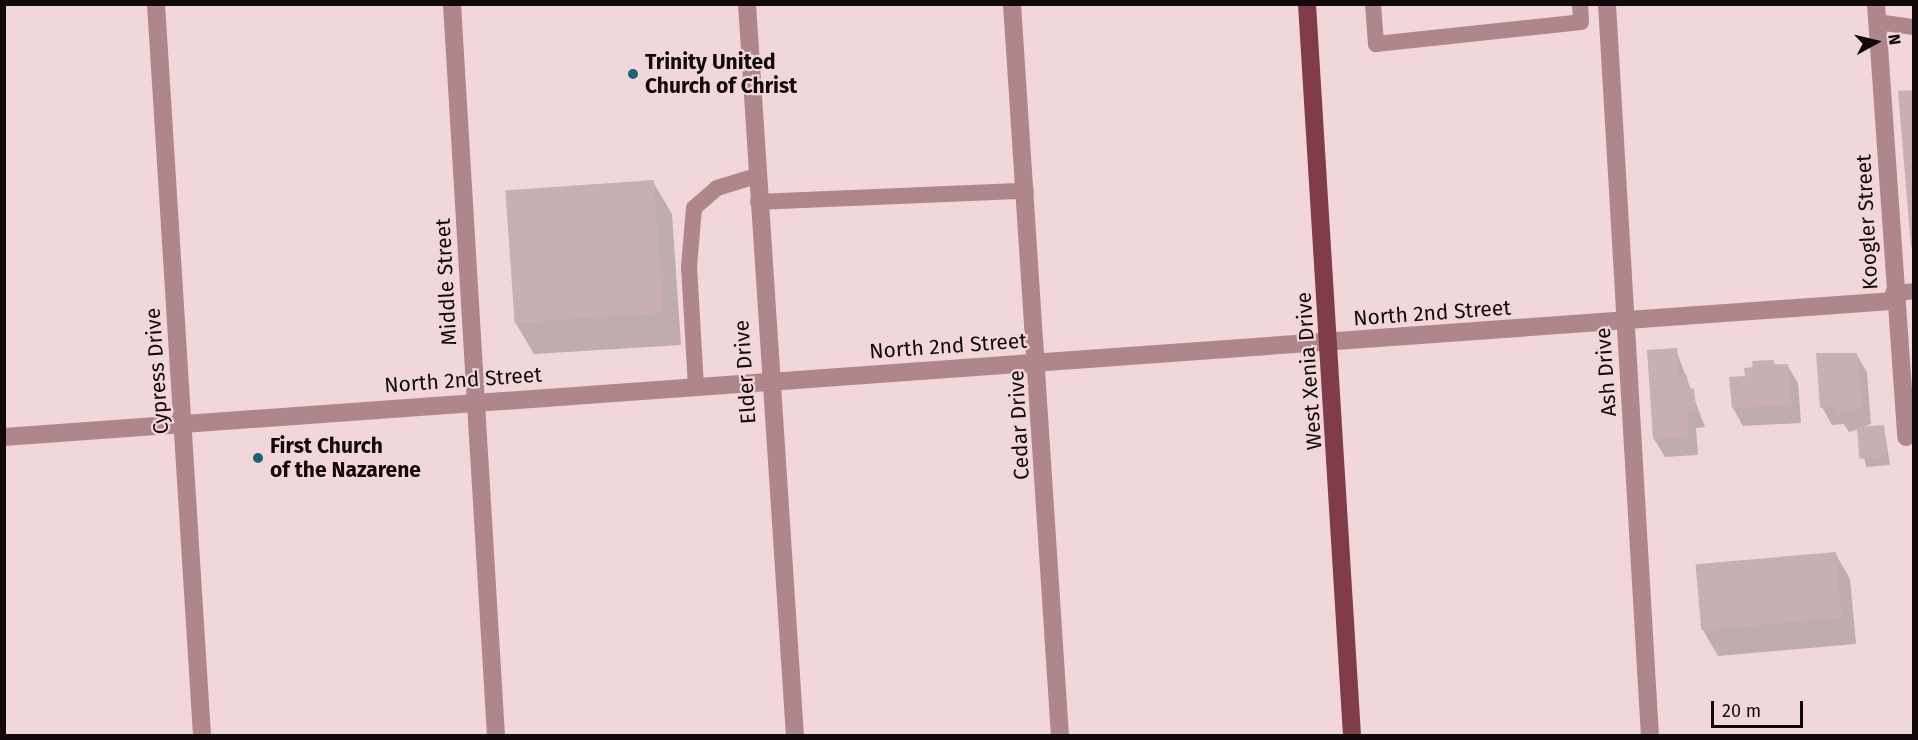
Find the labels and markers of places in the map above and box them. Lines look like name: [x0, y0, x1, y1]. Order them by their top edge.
place label: Trinity United Church of Christ: [645, 49, 797, 99]
marker: Trinity United Church of Christ: [626, 67, 640, 81]
place label: First Church of the Nazarene: [270, 433, 421, 483]
marker: First Church of the Nazarene: [251, 451, 265, 465]

